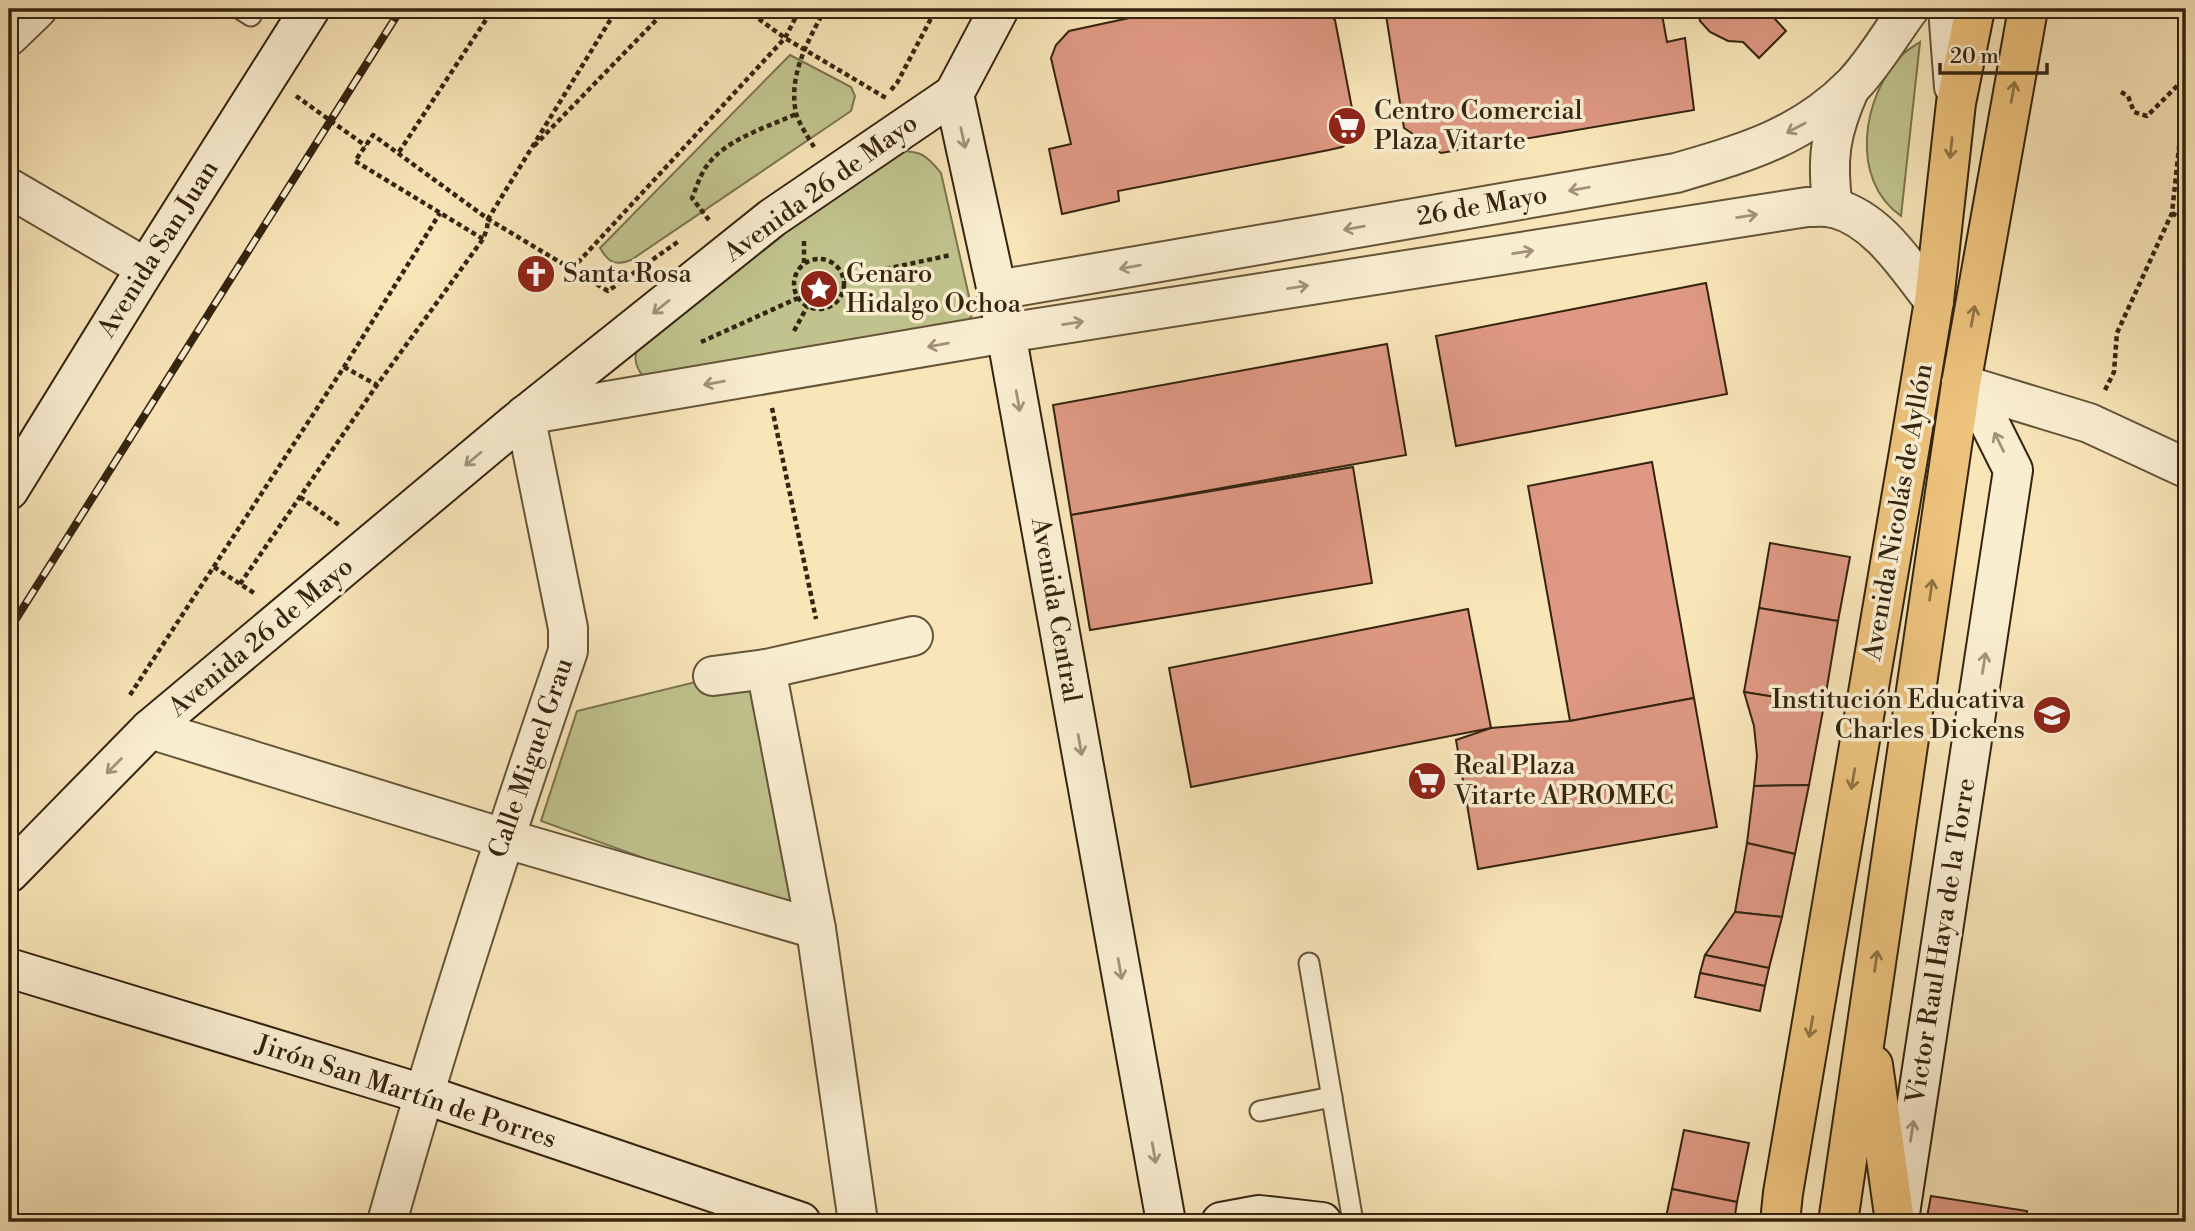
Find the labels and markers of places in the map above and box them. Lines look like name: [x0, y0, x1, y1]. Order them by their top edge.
place label: Centro Comercial Plaza Vitarte: [1374, 95, 1583, 157]
supermarket icon: Centro Comercial Plaza Vitarte: [1326, 105, 1368, 147]
church icon: Santa Rosa: [515, 253, 557, 295]
place label: Santa Rosa: [563, 258, 692, 290]
place label: Genaro Hidalgo Ochoa: [846, 258, 1022, 320]
place icon: Genaro Hidalgo Ochoa: [798, 268, 840, 310]
place label: Institución Educativa Charles Dickens: [1772, 684, 2026, 746]
school or university icon: Institución Educativa Charles Dickens: [2031, 694, 2073, 736]
place label: Real Plaza Vitarte APROMEC: [1453, 750, 1674, 812]
supermarket icon: Real Plaza Vitarte APROMEC: [1406, 760, 1448, 802]

